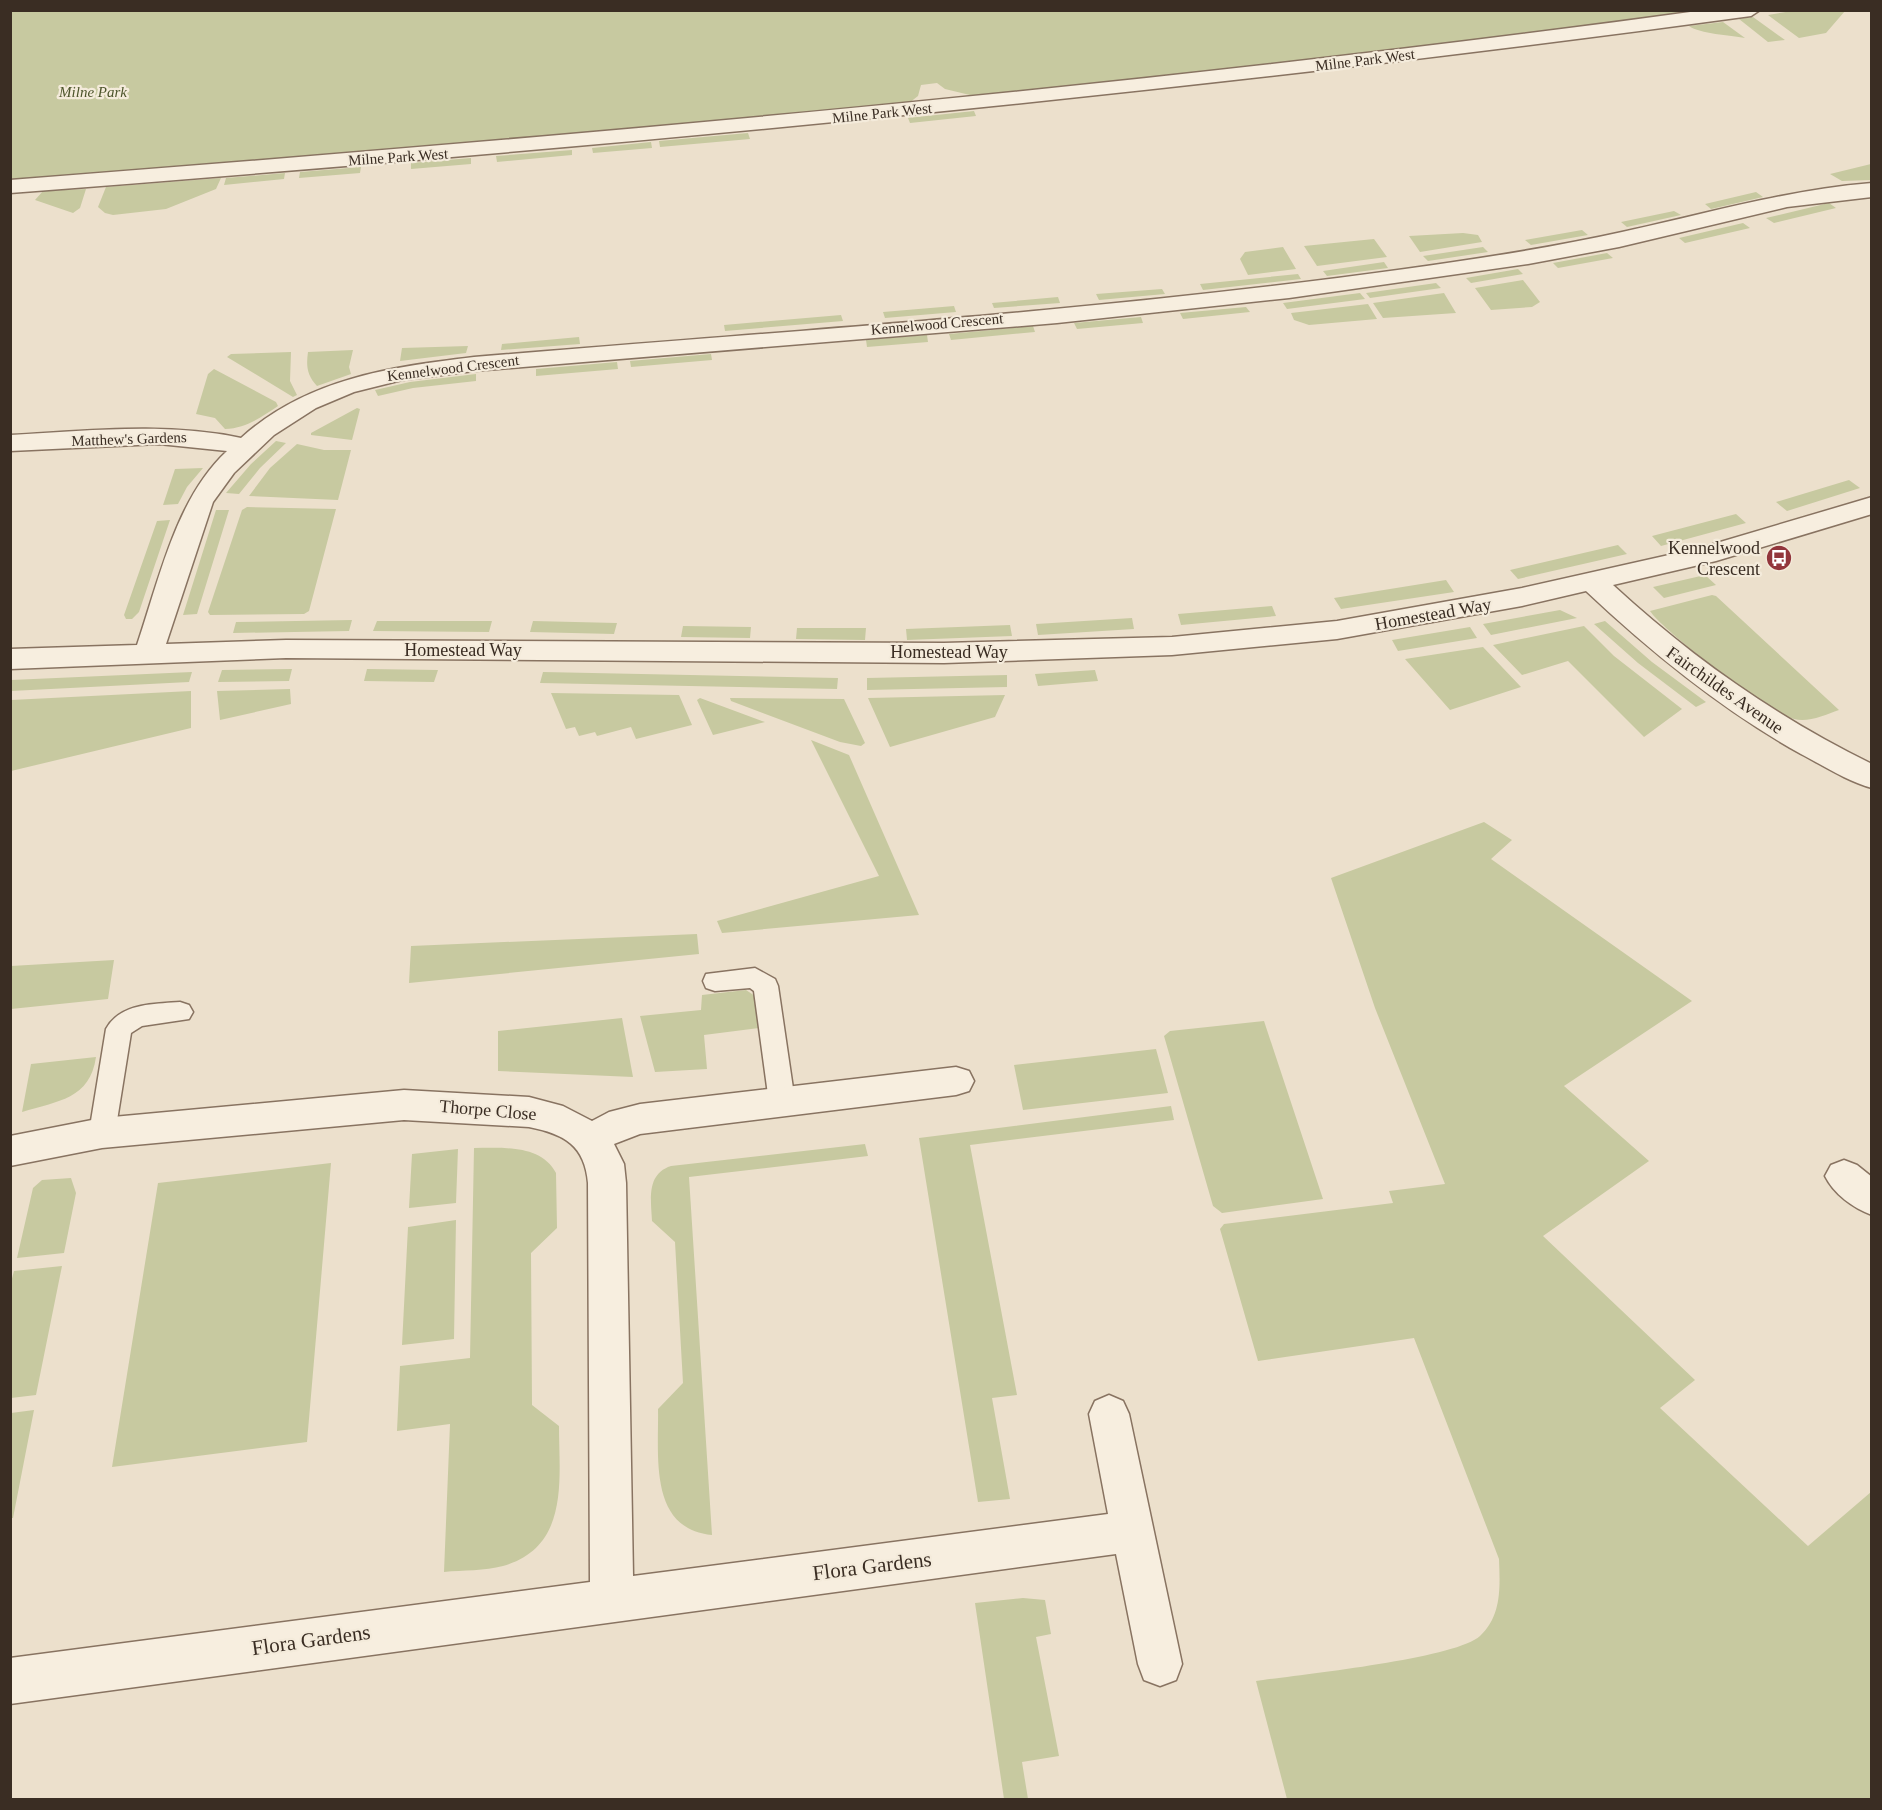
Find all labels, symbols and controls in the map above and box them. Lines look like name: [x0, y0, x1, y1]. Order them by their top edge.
street label: Milne Park West: [1314, 46, 1417, 74]
park label: Milne Park: [58, 84, 127, 100]
street label: Milne Park West: [831, 100, 933, 126]
street label: Milne Park West: [347, 145, 449, 168]
street label: Kennelwood Crescent: [870, 310, 1005, 338]
street label: Kennelwood Crescent: [386, 352, 521, 384]
street label: Matthew's Gardens: [71, 429, 187, 449]
place label: Kennelwood Crescent: [1668, 538, 1760, 579]
bus stop icon: Kennelwood Crescent: [1764, 543, 1794, 573]
street label: Homestead Way: [1373, 594, 1493, 634]
street label: Homestead Way: [404, 640, 522, 660]
street label: Homestead Way: [890, 642, 1008, 662]
street label: Fairchildes Avenue: [1663, 642, 1787, 738]
street label: Thorpe Close: [439, 1096, 537, 1124]
street label: Flora Gardens: [811, 1547, 933, 1585]
street label: Flora Gardens: [250, 1620, 372, 1660]

